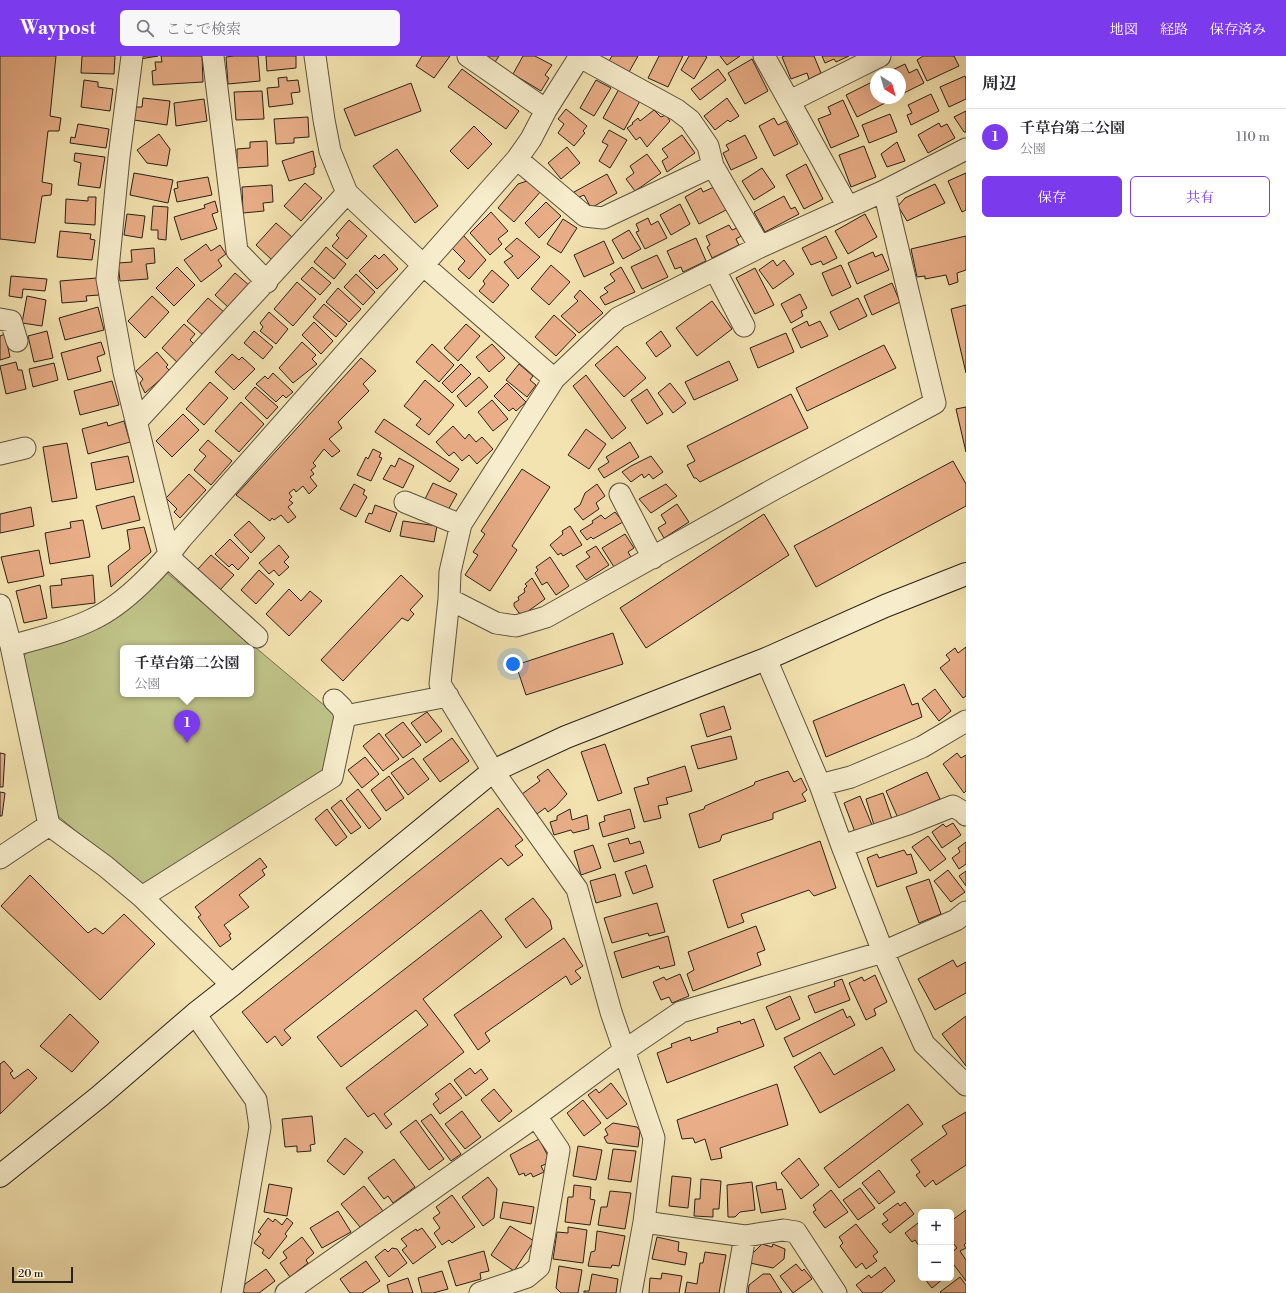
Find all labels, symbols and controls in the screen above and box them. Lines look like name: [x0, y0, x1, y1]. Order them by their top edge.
search box: [120, 10, 400, 46]
text: Waypost: [20, 16, 96, 40]
icon: search: [134, 17, 156, 39]
text: ここで検索: [166, 20, 241, 39]
text: 地図: [1110, 21, 1138, 39]
text: 経路: [1160, 21, 1188, 39]
text: 保存済み: [1210, 21, 1266, 39]
north arrow: [870, 68, 906, 104]
text: 周辺: [982, 73, 1016, 95]
text: 千草台第二公園: [1020, 119, 1125, 138]
text: 1: [992, 129, 998, 145]
text: 110 m: [1236, 129, 1270, 145]
text: 公園: [1020, 141, 1046, 157]
button: 保存: [982, 176, 1122, 217]
button: 共有: [1130, 176, 1270, 217]
popup: [120, 645, 254, 697]
text: 千草台第二公園: [134, 654, 240, 673]
your location: [503, 654, 523, 674]
text: 公園: [134, 676, 161, 692]
pin: 1: [174, 710, 200, 743]
map controls: [918, 1209, 954, 1281]
button: +: [918, 1209, 954, 1245]
button: −: [918, 1245, 954, 1281]
scale bar: [12, 1265, 73, 1284]
text: 20 m: [18, 1267, 43, 1281]

